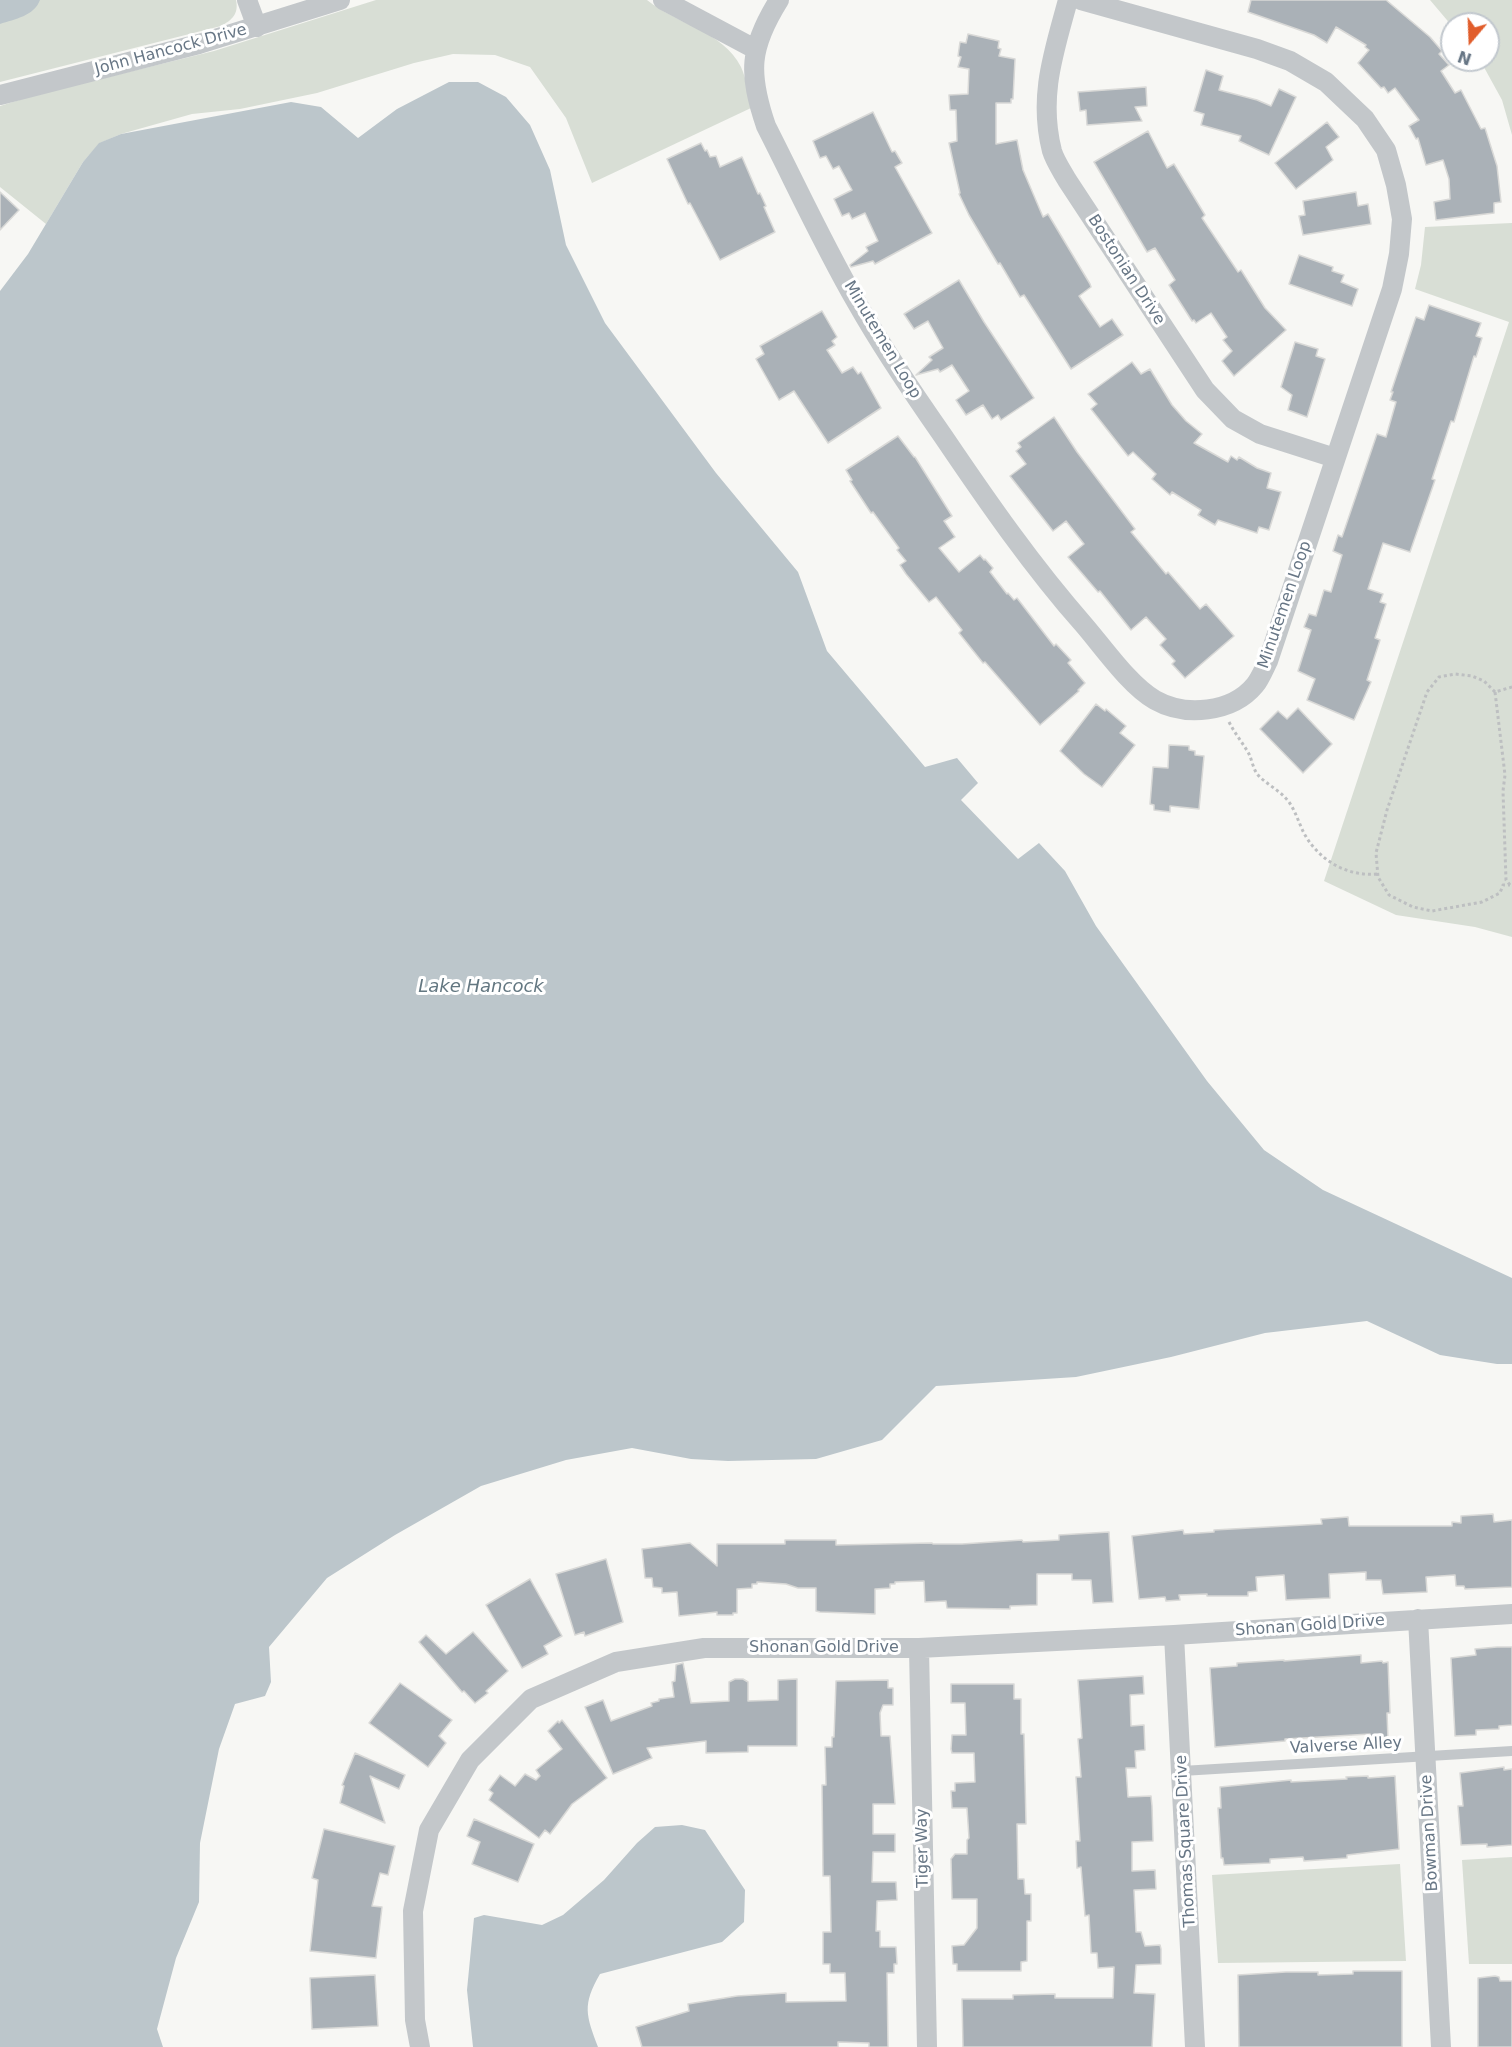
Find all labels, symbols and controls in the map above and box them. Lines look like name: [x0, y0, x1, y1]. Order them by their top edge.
north arrow: [1440, 12, 1500, 72]
street label: John Hancock Drive: [93, 21, 249, 79]
text: N: [1455, 46, 1474, 69]
street label: Bostonian Drive: [1083, 211, 1169, 329]
street label: Minutemen Loop: [839, 278, 925, 402]
street label: Minutemen Loop: [1254, 539, 1316, 671]
water label: Lake Hancock: [418, 976, 544, 998]
street label: Shonan Gold Drive: [1235, 1611, 1385, 1641]
street label: Shonan Gold Drive: [749, 1638, 899, 1658]
street label: Valverse Alley: [1289, 1733, 1403, 1759]
street label: Thomas Square Drive: [1172, 1754, 1200, 1928]
street label: Bowman Drive: [1417, 1774, 1443, 1892]
street label: Tiger Way: [913, 1808, 933, 1888]

